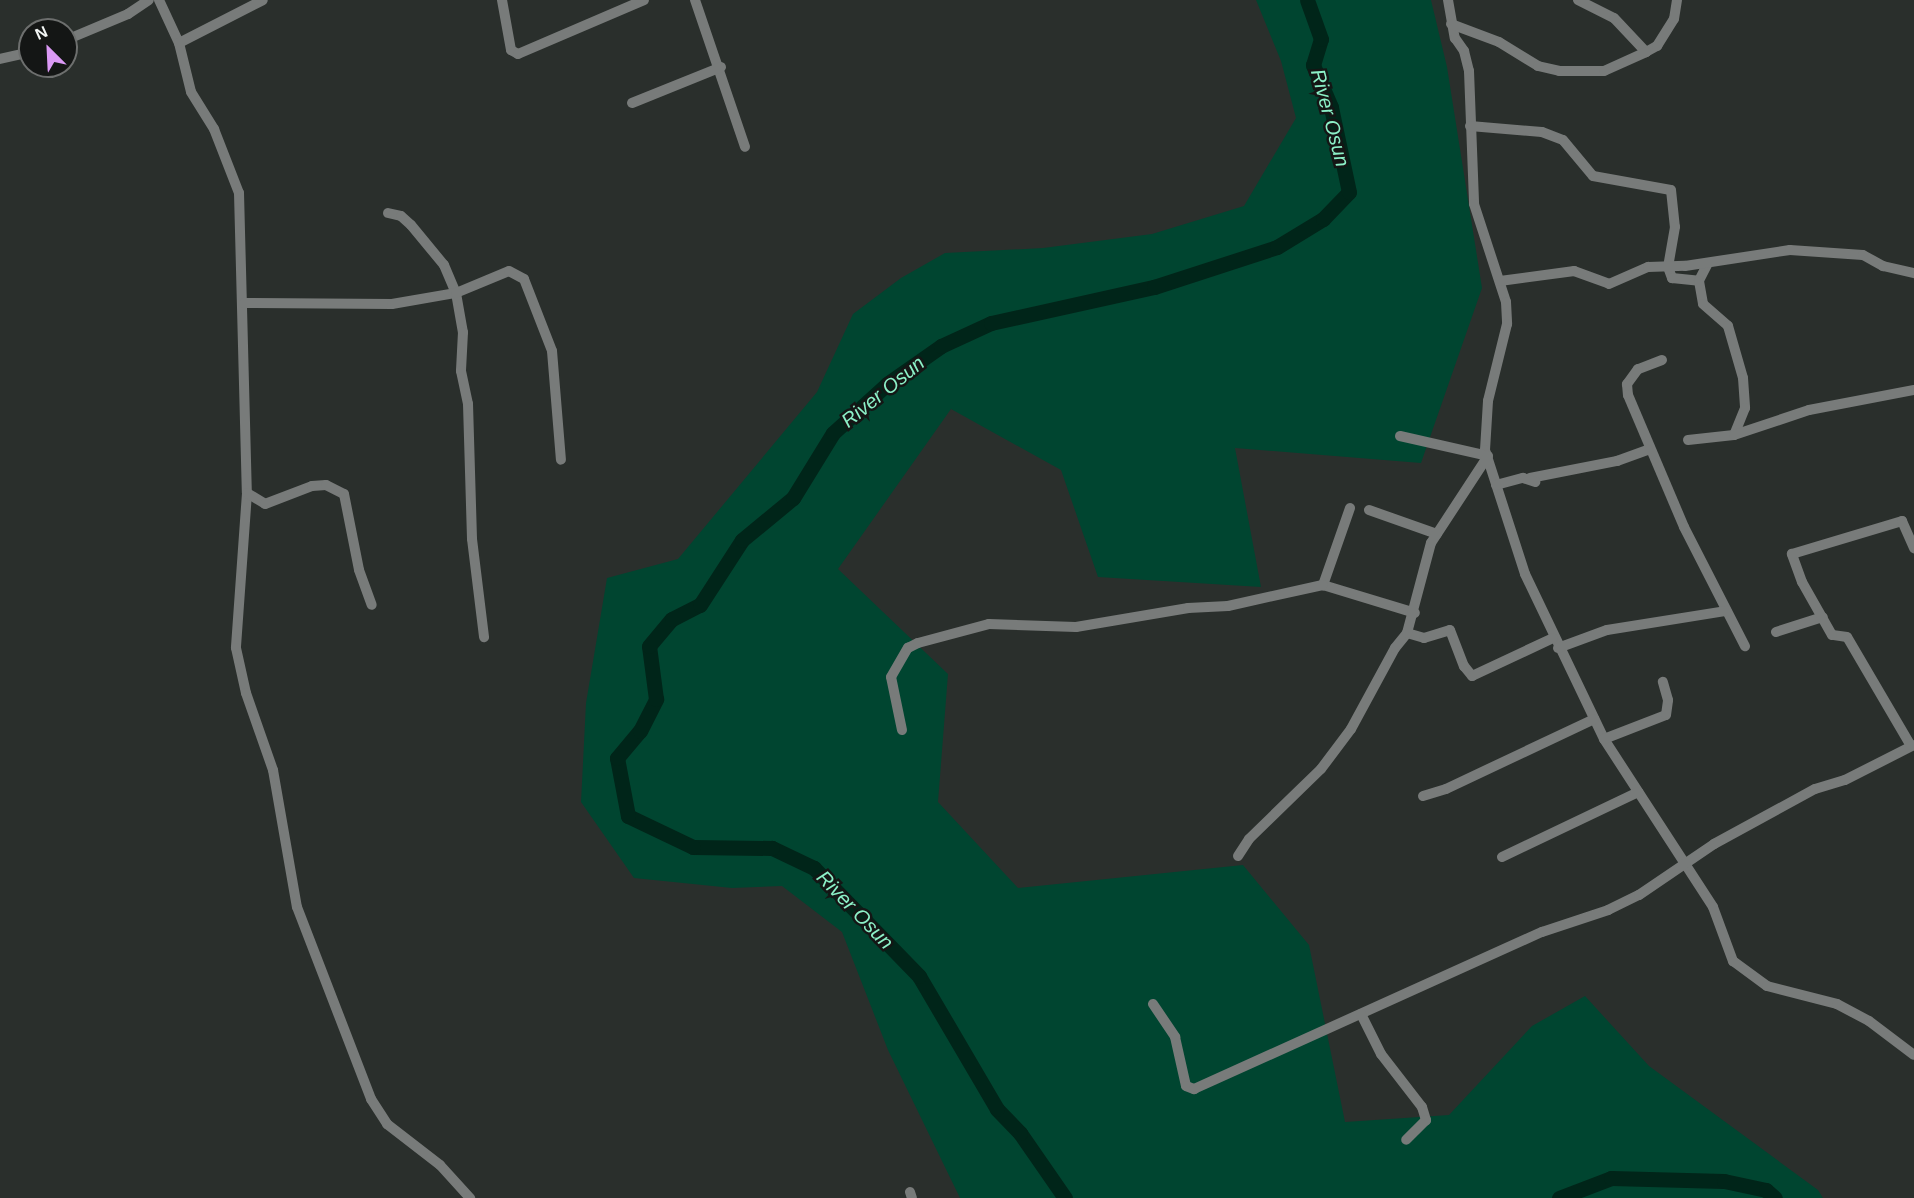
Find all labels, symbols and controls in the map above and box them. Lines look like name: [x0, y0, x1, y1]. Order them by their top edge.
north arrow: [18, 18, 78, 78]
text: N: [33, 23, 50, 43]
water label: River Osun: [1305, 67, 1355, 169]
water label: River Osun: [837, 351, 929, 433]
water label: River Osun: [812, 866, 898, 954]

